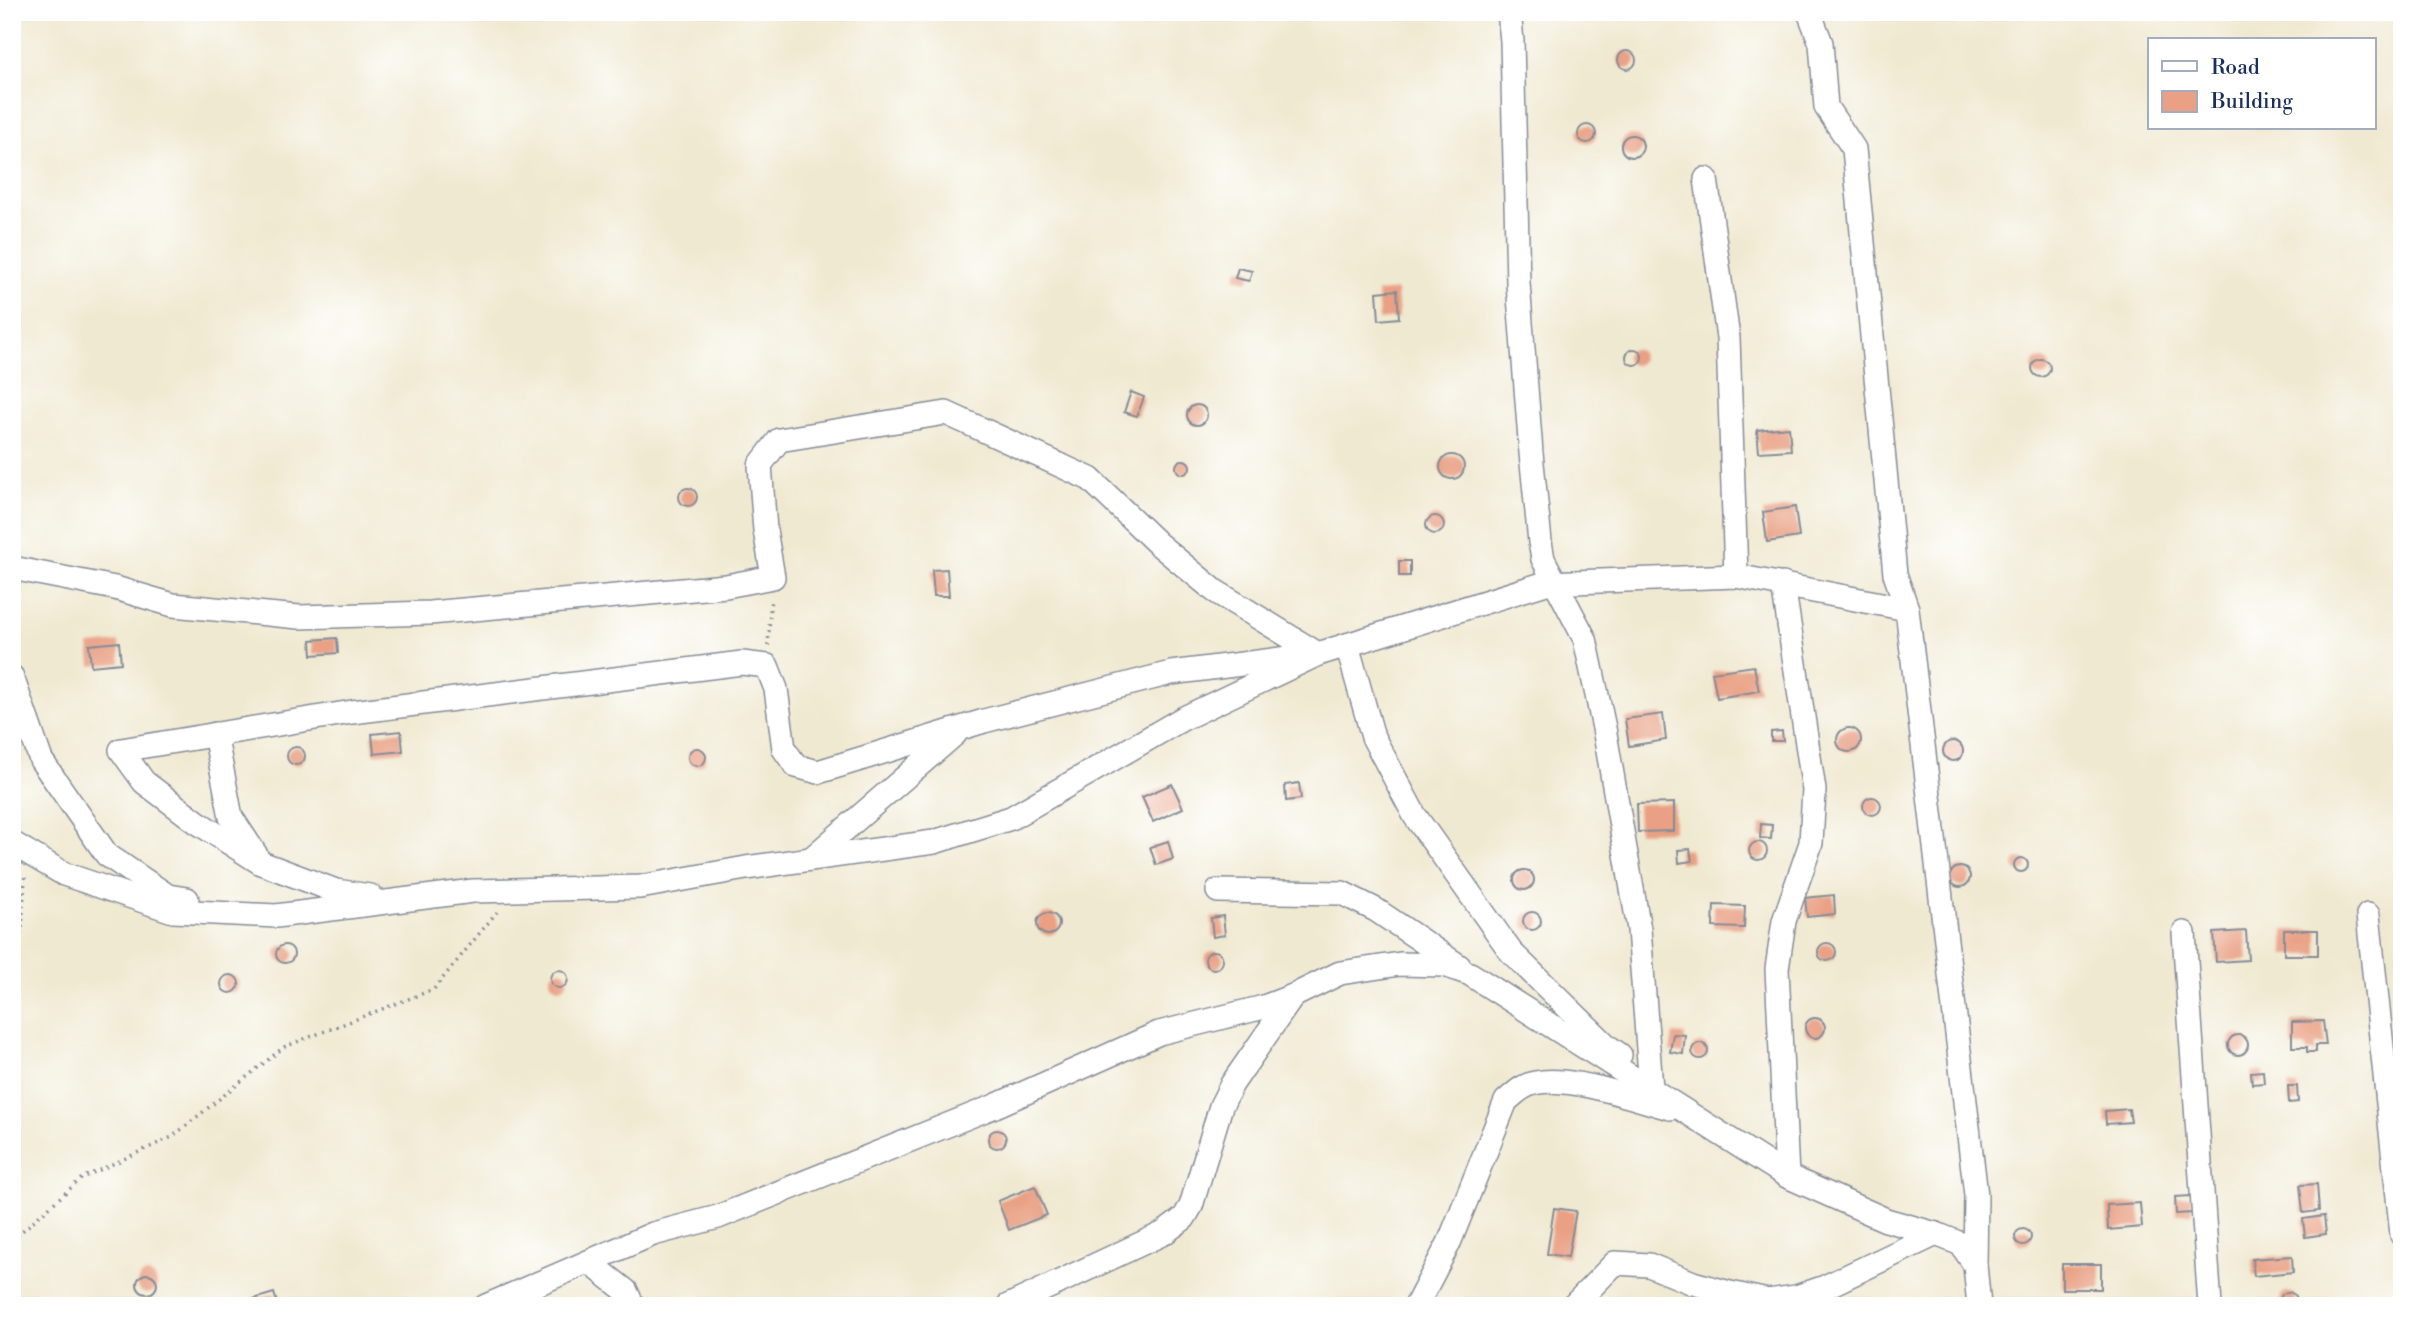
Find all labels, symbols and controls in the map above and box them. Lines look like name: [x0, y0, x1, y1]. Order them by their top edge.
legend: [2148, 38, 2376, 130]
text: Road: [2211, 55, 2260, 81]
text: Building: [2210, 89, 2293, 115]

